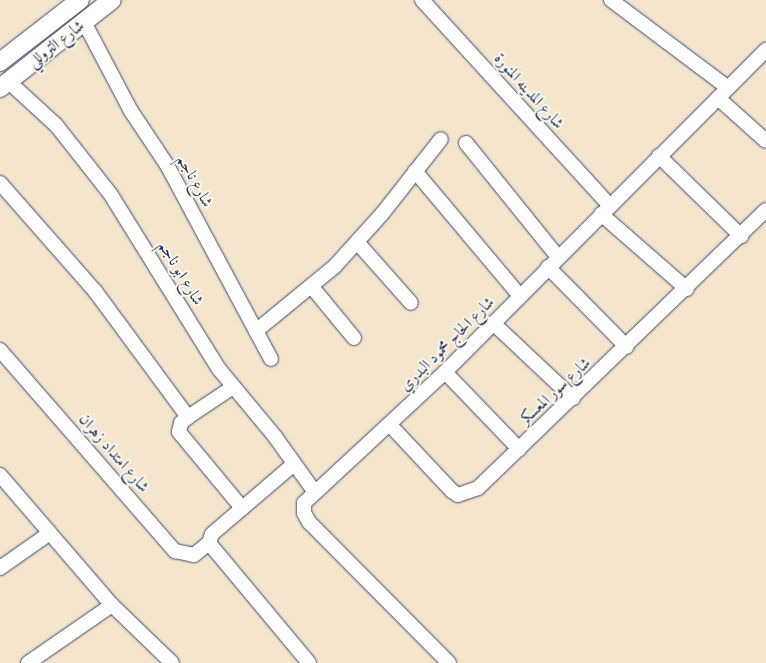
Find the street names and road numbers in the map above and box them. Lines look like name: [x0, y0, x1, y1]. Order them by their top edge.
street label: شارع التروللي: [24, 16, 88, 72]
street label: شارع المدينه المنورة: [490, 49, 568, 133]
street label: شارع ناجم: [173, 152, 217, 210]
street label: شارع ابو ناجم: [154, 237, 208, 309]
street label: شارع الحاج محمود البدري: [396, 293, 498, 395]
street label: شارع سور المعسكر: [516, 353, 594, 429]
street label: شارع امتداد زهران: [75, 410, 153, 496]

